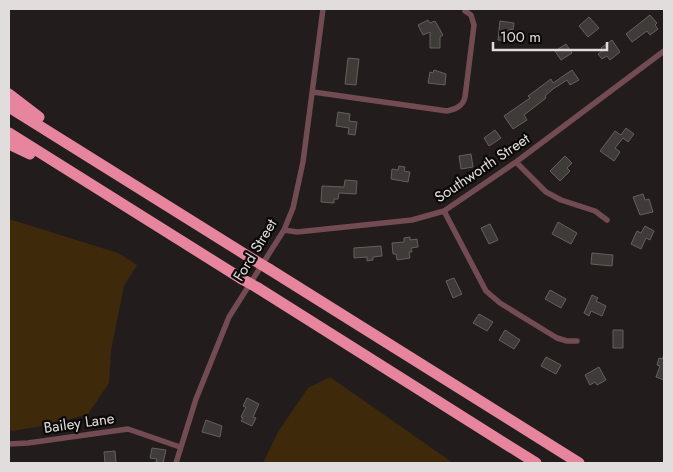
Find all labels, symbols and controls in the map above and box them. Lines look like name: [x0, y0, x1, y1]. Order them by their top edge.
scale bar: [493, 20, 607, 52]
text: 100 m: [500, 26, 541, 48]
street label: Southworth Street: [430, 128, 534, 208]
street label: Ford Street: [228, 214, 282, 285]
street label: Bailey Lane: [42, 407, 116, 439]

